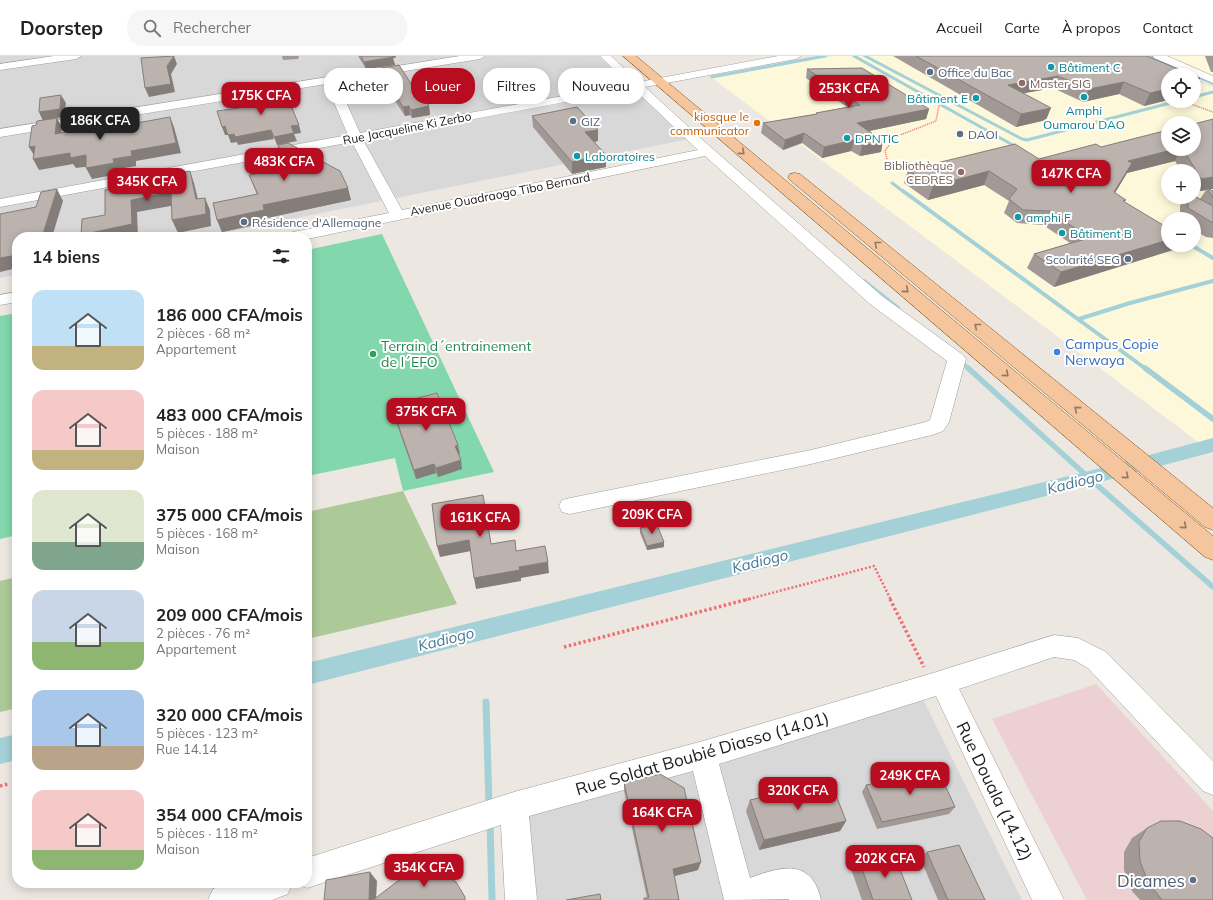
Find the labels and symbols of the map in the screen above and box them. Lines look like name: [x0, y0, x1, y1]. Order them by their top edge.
place label: Bâtiment C: [1059, 60, 1121, 75]
marker: Bâtiment C: [1046, 62, 1056, 72]
place label: Office du Bac: [938, 65, 1012, 80]
marker: Office du Bac: [925, 67, 935, 77]
pin: 253K CFA: [808, 75, 890, 109]
place label: Master SIG: [1030, 76, 1091, 91]
marker: Master SIG: [1017, 78, 1027, 88]
pin: 175K CFA: [220, 82, 302, 116]
place label: Bâtiment E: [907, 91, 968, 106]
marker: Amphi Oumarou DAO: [1079, 92, 1089, 102]
marker: Bâtiment E: [971, 93, 981, 103]
place label: Amphi Oumarou DAO: [1043, 103, 1125, 132]
pin: 186K CFA: [59, 107, 141, 141]
street label: Rue Jacqueline Ki Zerbo: [342, 108, 473, 148]
place label: kiosque le communicator: [670, 109, 750, 138]
place label: GIZ: [581, 114, 600, 129]
marker: GIZ: [568, 116, 578, 126]
marker: kiosque le communicator: [752, 118, 762, 128]
place label: DAOI: [968, 127, 998, 142]
marker: DAOI: [955, 129, 965, 139]
place label: DPNTIC: [855, 131, 899, 146]
marker: DPNTIC: [842, 133, 852, 143]
pin: 483K CFA: [243, 148, 325, 182]
one-way arrow: [738, 148, 745, 155]
place label: Laboratoires: [585, 149, 655, 164]
marker: Laboratoires: [572, 151, 582, 161]
place label: Bibliothèque CEDRES: [884, 158, 953, 187]
pin: 147K CFA: [1030, 160, 1112, 194]
marker: Bibliothèque CEDRES: [956, 167, 966, 177]
pin: 345K CFA: [106, 168, 188, 202]
street label: Avenue Ouadraogo Tibo Bernard: [409, 169, 591, 219]
place label: amphi F: [1026, 210, 1071, 225]
marker: amphi F: [1013, 212, 1023, 222]
place label: Résidence d'Allemagne: [252, 215, 381, 230]
marker: Résidence d'Allemagne: [239, 217, 249, 227]
place label: Bâtiment B: [1070, 226, 1132, 241]
marker: Bâtiment B: [1057, 228, 1067, 238]
one-way arrow: [874, 242, 881, 249]
place label: Scolarité SEG: [1046, 252, 1120, 267]
marker: Scolarité SEG: [1123, 254, 1133, 264]
one-way arrow: [902, 286, 909, 293]
one-way arrow: [974, 324, 982, 331]
place label: Campus Copie Nerwaya: [1065, 335, 1159, 369]
place label: Terrain d´entrainement de l´EFO: [381, 337, 531, 371]
marker: Campus Copie Nerwaya: [1052, 347, 1062, 357]
marker: Terrain d´entrainement de l´EFO: [368, 349, 378, 359]
one-way arrow: [1001, 369, 1008, 376]
pin: 375K CFA: [385, 398, 467, 432]
one-way arrow: [1075, 407, 1082, 414]
water label: Kadiogo: [1045, 466, 1105, 498]
one-way arrow: [1121, 472, 1128, 479]
pin: 209K CFA: [611, 501, 693, 535]
pin: 161K CFA: [439, 504, 521, 538]
one-way arrow: [1179, 521, 1187, 528]
water label: Kadiogo: [730, 545, 790, 577]
water label: Kadiogo: [416, 623, 476, 655]
street label: Rue Soldat Boubié Diasso (14.01): [573, 707, 831, 799]
street label: Rue Douala (14.12): [952, 718, 1038, 864]
pin: 249K CFA: [869, 762, 951, 796]
pin: 320K CFA: [757, 777, 839, 811]
pin: 164K CFA: [621, 799, 703, 833]
pin: 202K CFA: [844, 845, 926, 879]
pin: 354K CFA: [383, 854, 465, 888]
place label: Dicames: [1117, 870, 1185, 891]
marker: Dicames: [1188, 875, 1198, 885]

